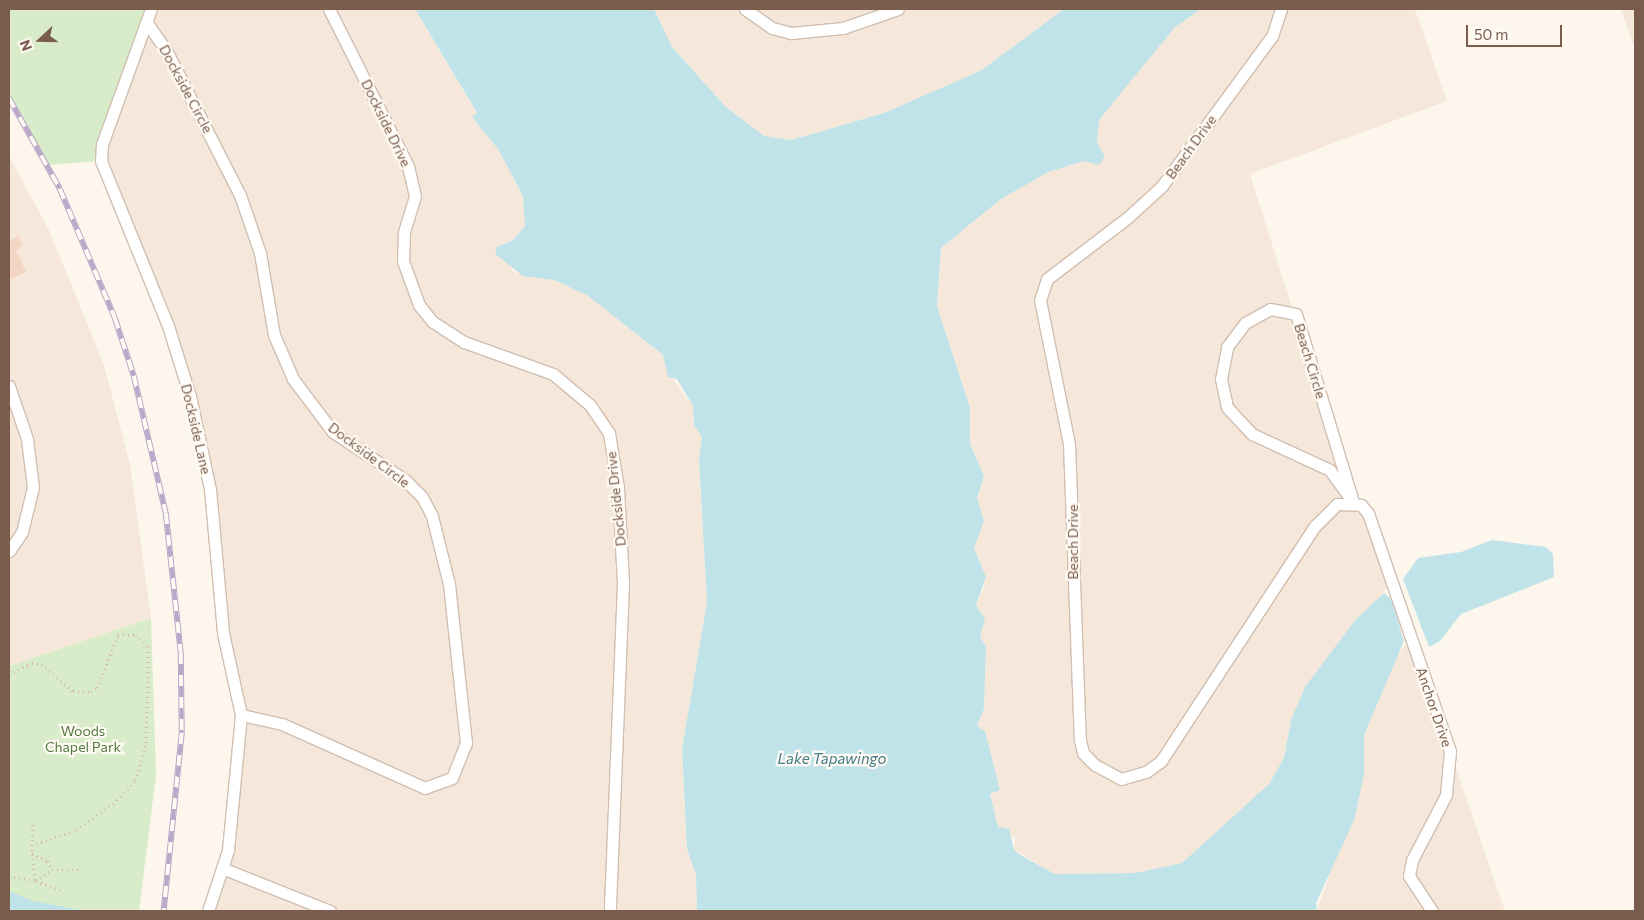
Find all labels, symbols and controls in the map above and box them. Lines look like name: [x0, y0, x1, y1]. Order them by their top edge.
north arrow: [15, 15, 65, 65]
scale bar: [1469, 15, 1565, 47]
text: 50 m: [1474, 25, 1508, 43]
text: N: [16, 38, 35, 54]
street label: Dockside Circle: [156, 42, 216, 136]
street label: Dockside Drive: [358, 77, 414, 169]
street label: Beach Drive: [1162, 112, 1220, 182]
street label: Beach Circle: [1291, 321, 1329, 401]
street label: Dockside Lane: [177, 382, 215, 476]
street label: Dockside Circle: [325, 419, 413, 491]
street label: Dockside Drive: [603, 451, 629, 547]
street label: Beach Drive: [1065, 504, 1081, 580]
street label: Anchor Drive: [1413, 665, 1455, 749]
park label: Woods Chapel Park: [45, 723, 121, 756]
water label: Lake Tapawingo: [778, 750, 886, 768]

